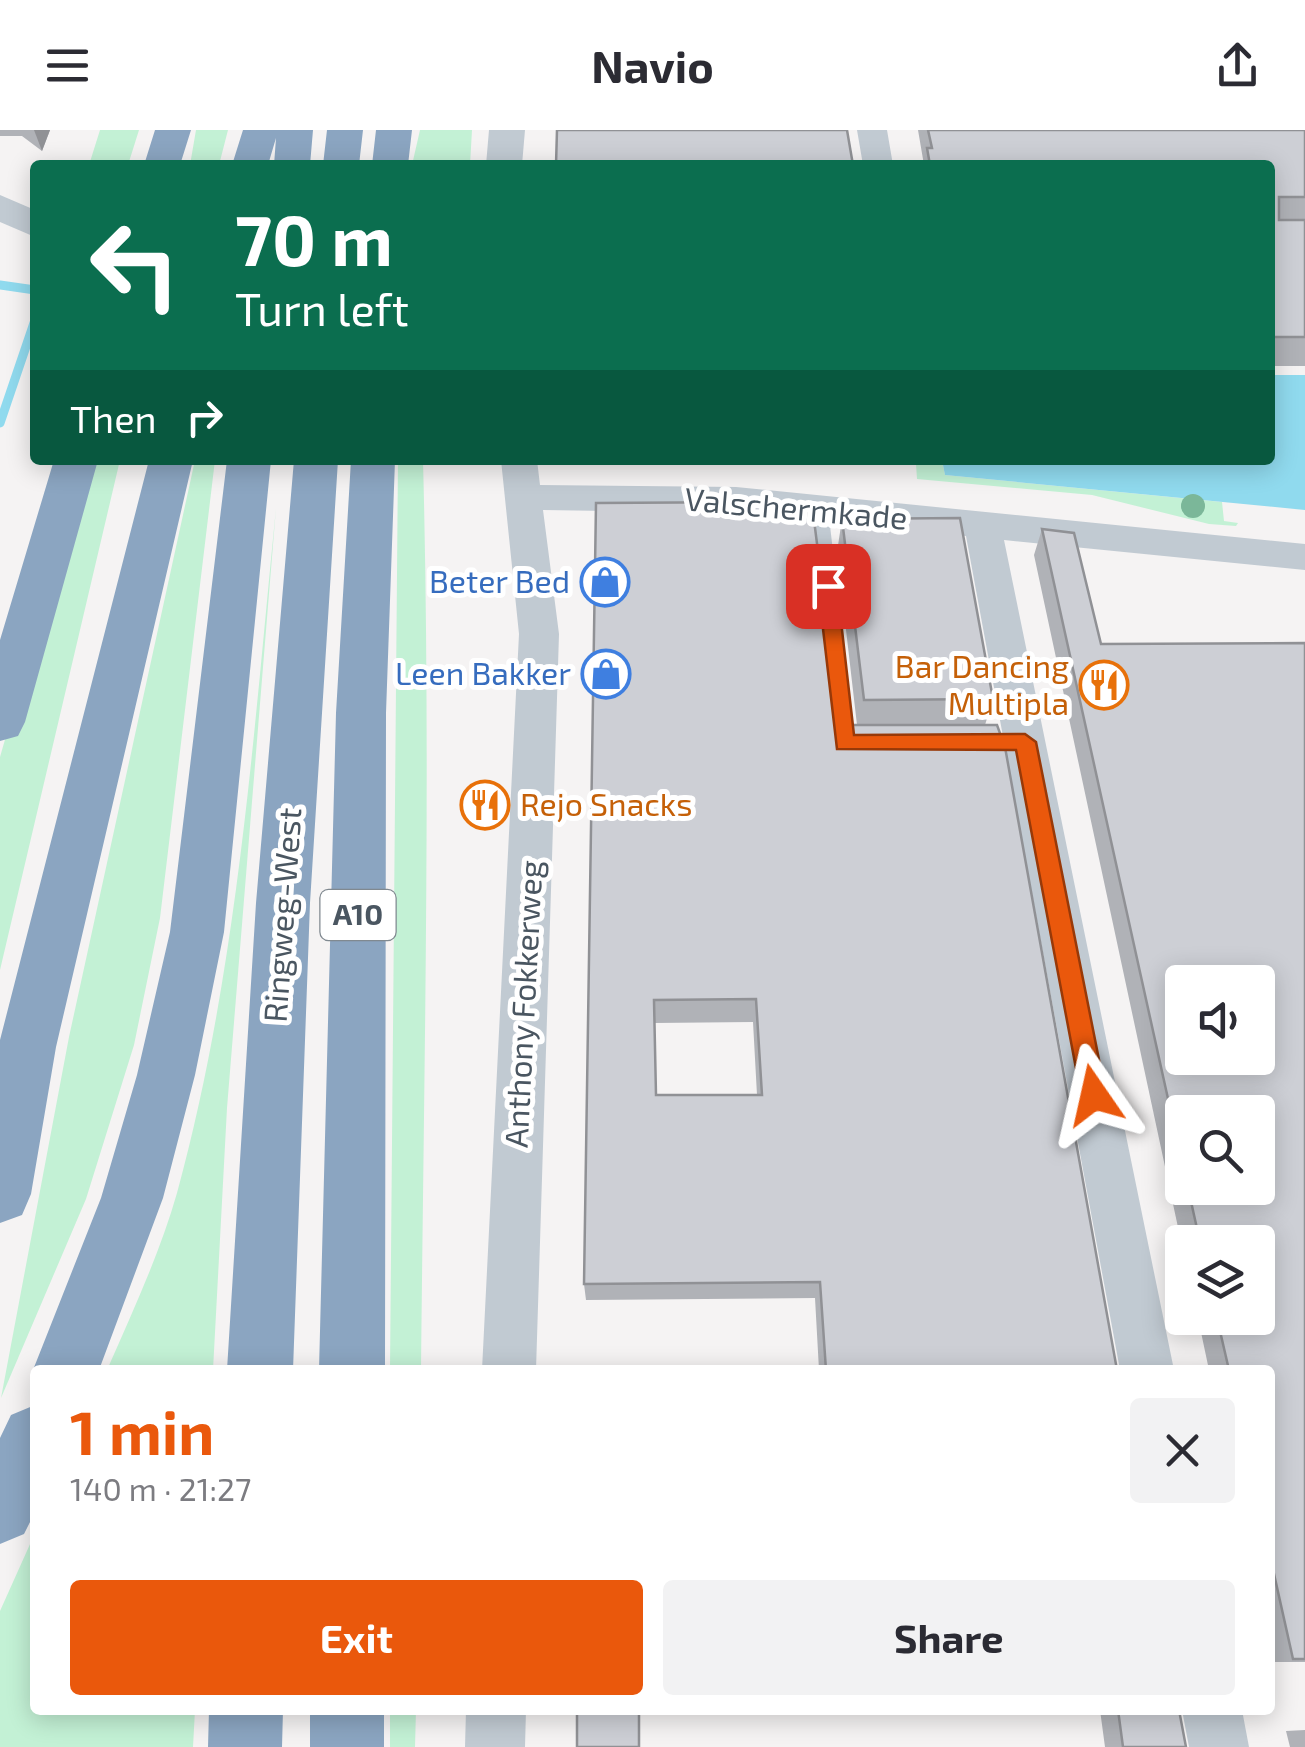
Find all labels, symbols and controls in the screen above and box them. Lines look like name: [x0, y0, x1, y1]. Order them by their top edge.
icon: menu: [40, 38, 95, 93]
text: Navio: [591, 38, 714, 92]
icon: share: [1210, 38, 1265, 93]
text: 70 m: [235, 196, 393, 280]
icon: left: [70, 200, 200, 330]
text: Turn left: [235, 281, 409, 335]
icon: right: [177, 390, 232, 445]
text: Then: [70, 395, 157, 441]
street label: Valschermkade: [683, 478, 909, 536]
pin: [786, 544, 871, 629]
shop icon: Beter Bed: [579, 556, 631, 608]
icon: arrive: [801, 559, 856, 614]
place label: Beter Bed: [429, 561, 570, 599]
place label: Bar Dancing Multipla: [895, 646, 1069, 721]
shop icon: Leen Bakker: [580, 648, 632, 700]
place label: Leen Bakker: [395, 653, 571, 691]
restaurant icon: Bar Dancing Multipla: [1078, 659, 1130, 711]
restaurant icon: Rejo Snacks: [459, 779, 511, 831]
place label: Rejo Snacks: [520, 784, 692, 823]
street label: Ringweg-West: [255, 806, 307, 1023]
street label: Anthony Fokkerweg: [495, 859, 549, 1149]
road number: A10: [320, 890, 396, 940]
map controls: [1165, 965, 1275, 1335]
button: sound: [1165, 965, 1275, 1075]
position arrow: [1042, 1043, 1146, 1147]
button: search: [1165, 1095, 1275, 1205]
button: layers: [1165, 1225, 1275, 1335]
text: 1 min: [70, 1395, 214, 1467]
button: close: [1130, 1398, 1235, 1503]
text: 140 m · 21:27: [70, 1469, 251, 1507]
button: Exit: [70, 1580, 643, 1695]
button: Share: [663, 1580, 1235, 1695]

